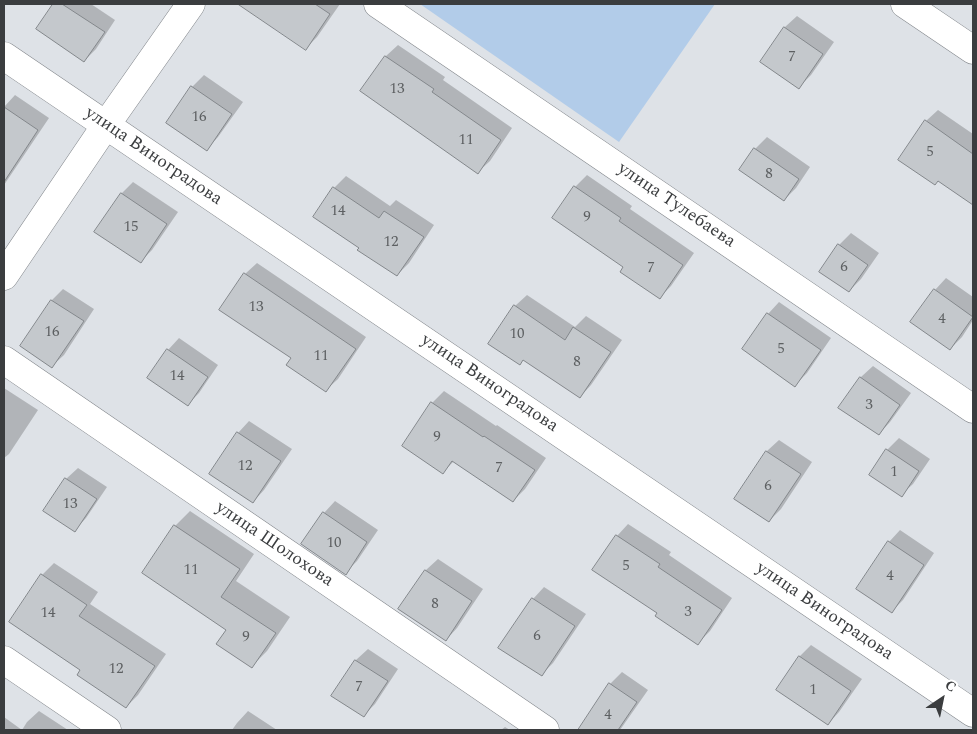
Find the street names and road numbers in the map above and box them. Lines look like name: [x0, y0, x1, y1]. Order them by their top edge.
street label: улица Виноградова: [80, 103, 226, 211]
street label: улица Тулебаева: [613, 159, 739, 253]
street label: улица Виноградова: [416, 330, 562, 438]
street label: улица Шолохова: [211, 498, 337, 592]
street label: улица Виноградова: [751, 558, 897, 666]

